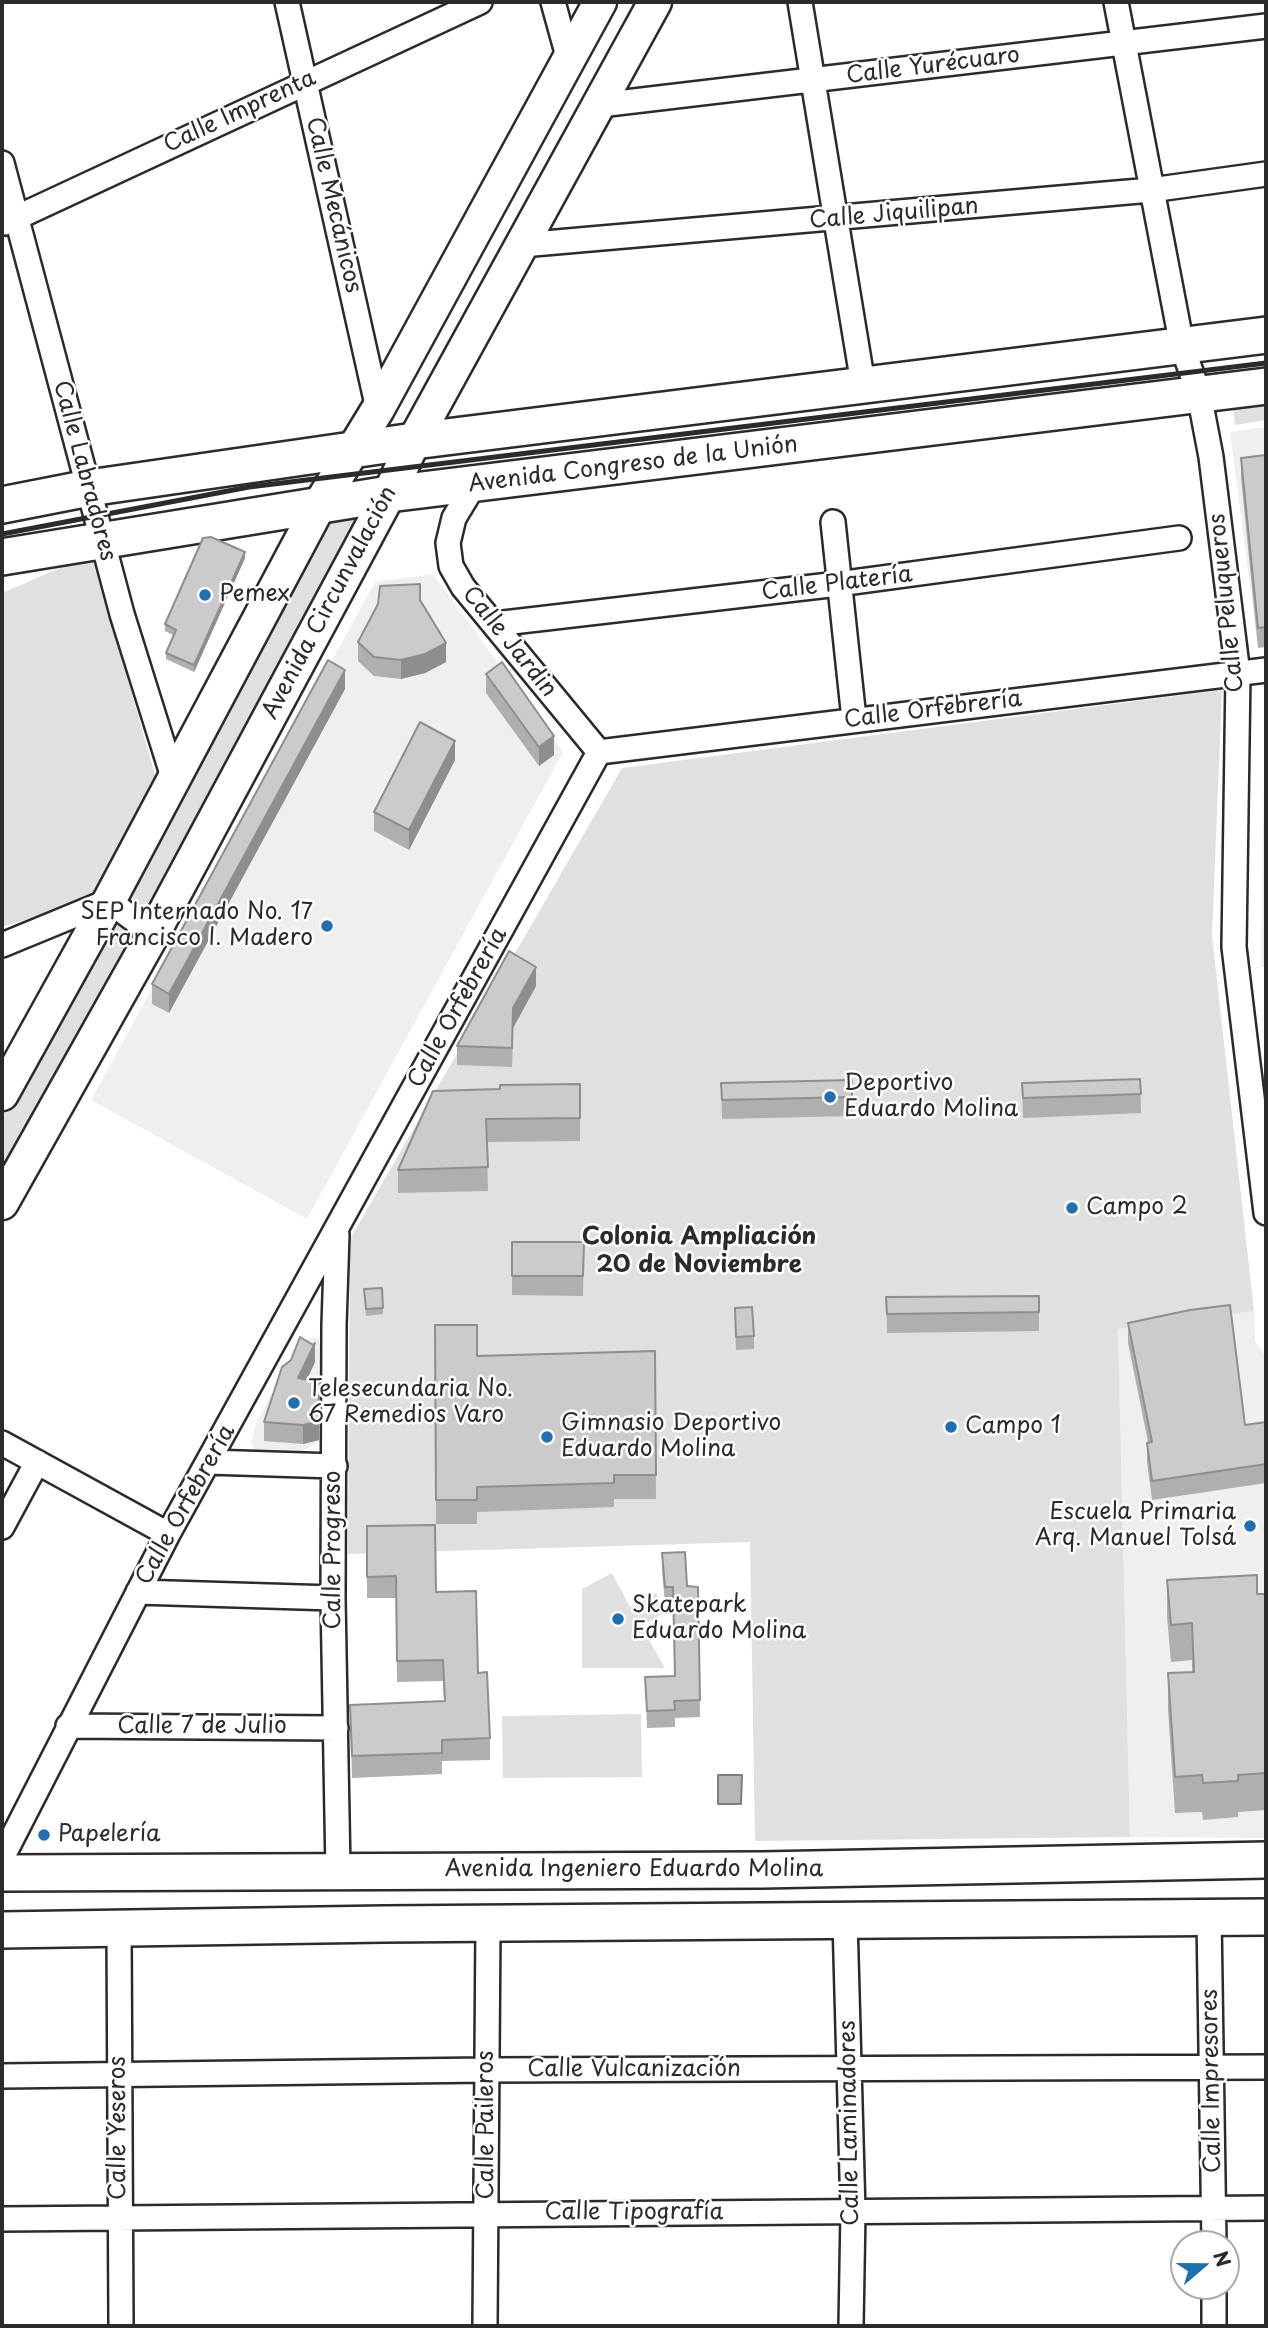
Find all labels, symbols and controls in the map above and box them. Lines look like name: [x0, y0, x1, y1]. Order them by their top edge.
street label: Calle Yurécuaro: [845, 42, 1021, 90]
street label: Calle Imprenta: [160, 65, 320, 159]
street label: Calle Mecánicos: [299, 114, 367, 296]
street label: Calle Jiquilipan: [808, 193, 980, 235]
street label: Calle Labradores: [47, 378, 121, 564]
street label: Avenida Congreso de la Unión: [467, 431, 799, 499]
street label: Avenida Circunvalación: [257, 482, 403, 724]
street label: Calle Peluqueros: [1204, 512, 1250, 694]
street label: Calle Platería: [760, 561, 914, 607]
place label: Pemex: [219, 581, 290, 609]
street label: Calle Jardin: [456, 581, 562, 703]
marker: Pemex: [197, 587, 213, 603]
street label: Calle Orfebrería: [842, 685, 1024, 735]
place label: SEP Internado No. 17 Francisco I. Madero: [80, 899, 313, 953]
marker: SEP Internado No. 17 Francisco I. Madero: [319, 918, 335, 934]
street label: Calle Orfebrería: [403, 923, 513, 1093]
place label: Deportivo Eduardo Molina: [844, 1070, 1018, 1124]
marker: Deportivo Eduardo Molina: [822, 1089, 838, 1105]
place label: Campo 2: [1086, 1194, 1188, 1222]
marker: Campo 2: [1064, 1200, 1080, 1216]
district label: Colonia Ampliación 20 de Noviembre: [582, 1223, 816, 1279]
place label: Telesecundaria No. 67 Remedios Varo: [308, 1376, 513, 1430]
marker: Telesecundaria No. 67 Remedios Varo: [286, 1395, 302, 1411]
place label: Gimnasio Deportivo Eduardo Molina: [561, 1410, 781, 1464]
place label: Campo 1: [965, 1413, 1061, 1441]
marker: Campo 1: [943, 1419, 959, 1435]
street label: Calle Orfebrería: [131, 1420, 241, 1590]
marker: Gimnasio Deportivo Eduardo Molina: [539, 1429, 555, 1445]
street label: Calle Progreso: [320, 1471, 348, 1629]
place label: Escuela Primaria Arq. Manuel Tolsá: [1035, 1499, 1236, 1553]
marker: Escuela Primaria Arq. Manuel Tolsá: [1242, 1518, 1258, 1534]
place label: Skatepark Eduardo Molina: [632, 1592, 806, 1646]
marker: Skatepark Eduardo Molina: [610, 1611, 626, 1627]
street label: Calle 7 de Julio: [117, 1713, 287, 1741]
place label: Papelería: [58, 1821, 161, 1849]
marker: Papelería: [36, 1827, 52, 1843]
street label: Avenida Ingeniero Eduardo Molina: [445, 1856, 823, 1884]
street label: Calle Impresores: [1197, 1989, 1227, 2173]
street label: Calle Laminadores: [834, 2020, 866, 2226]
street label: Calle Paileros: [473, 2050, 501, 2200]
street label: Calle Yeseros: [105, 2056, 133, 2200]
street label: Calle Vulcanización: [527, 2056, 741, 2084]
street label: Calle Tipografía: [545, 2199, 723, 2227]
north arrow: [1170, 2230, 1240, 2300]
text: N: [1207, 2247, 1239, 2270]

